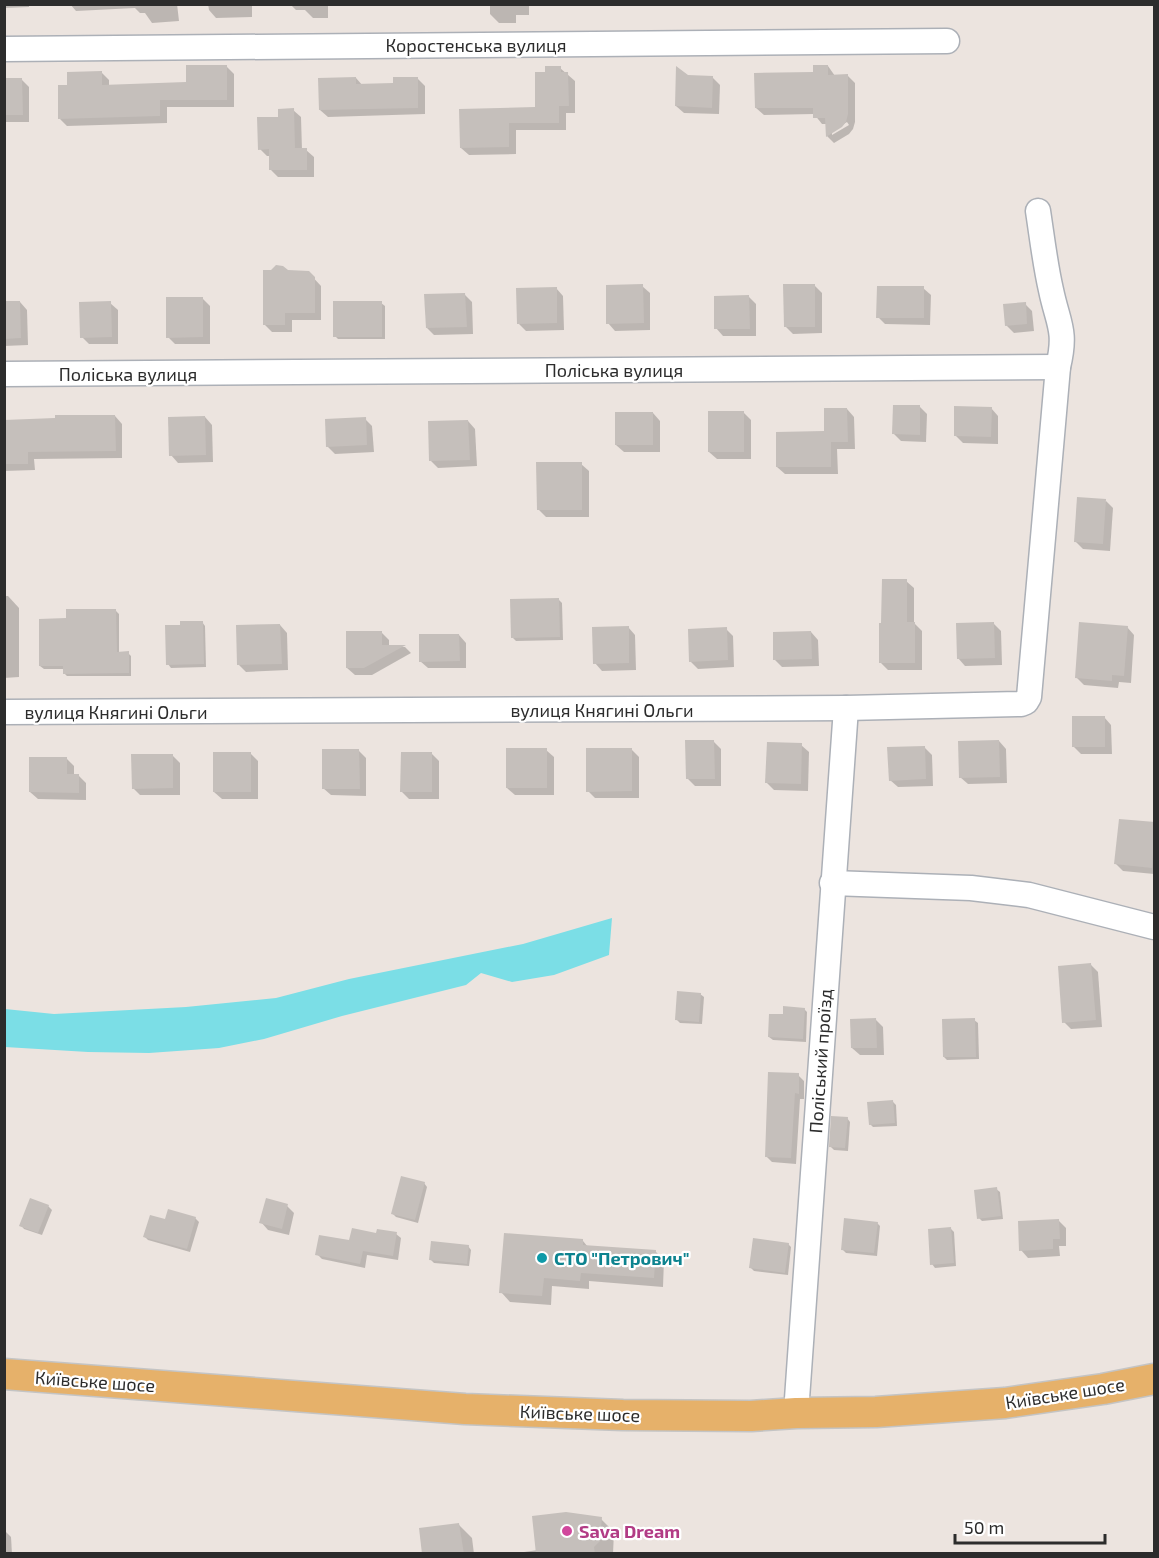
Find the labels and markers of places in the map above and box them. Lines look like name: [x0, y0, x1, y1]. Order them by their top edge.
place label: СТО "Петрович": [554, 1247, 689, 1269]
marker: СТО "Петрович": [535, 1251, 549, 1265]
place label: Sava Dream: [579, 1520, 680, 1542]
marker: Sava Dream: [560, 1524, 574, 1538]

